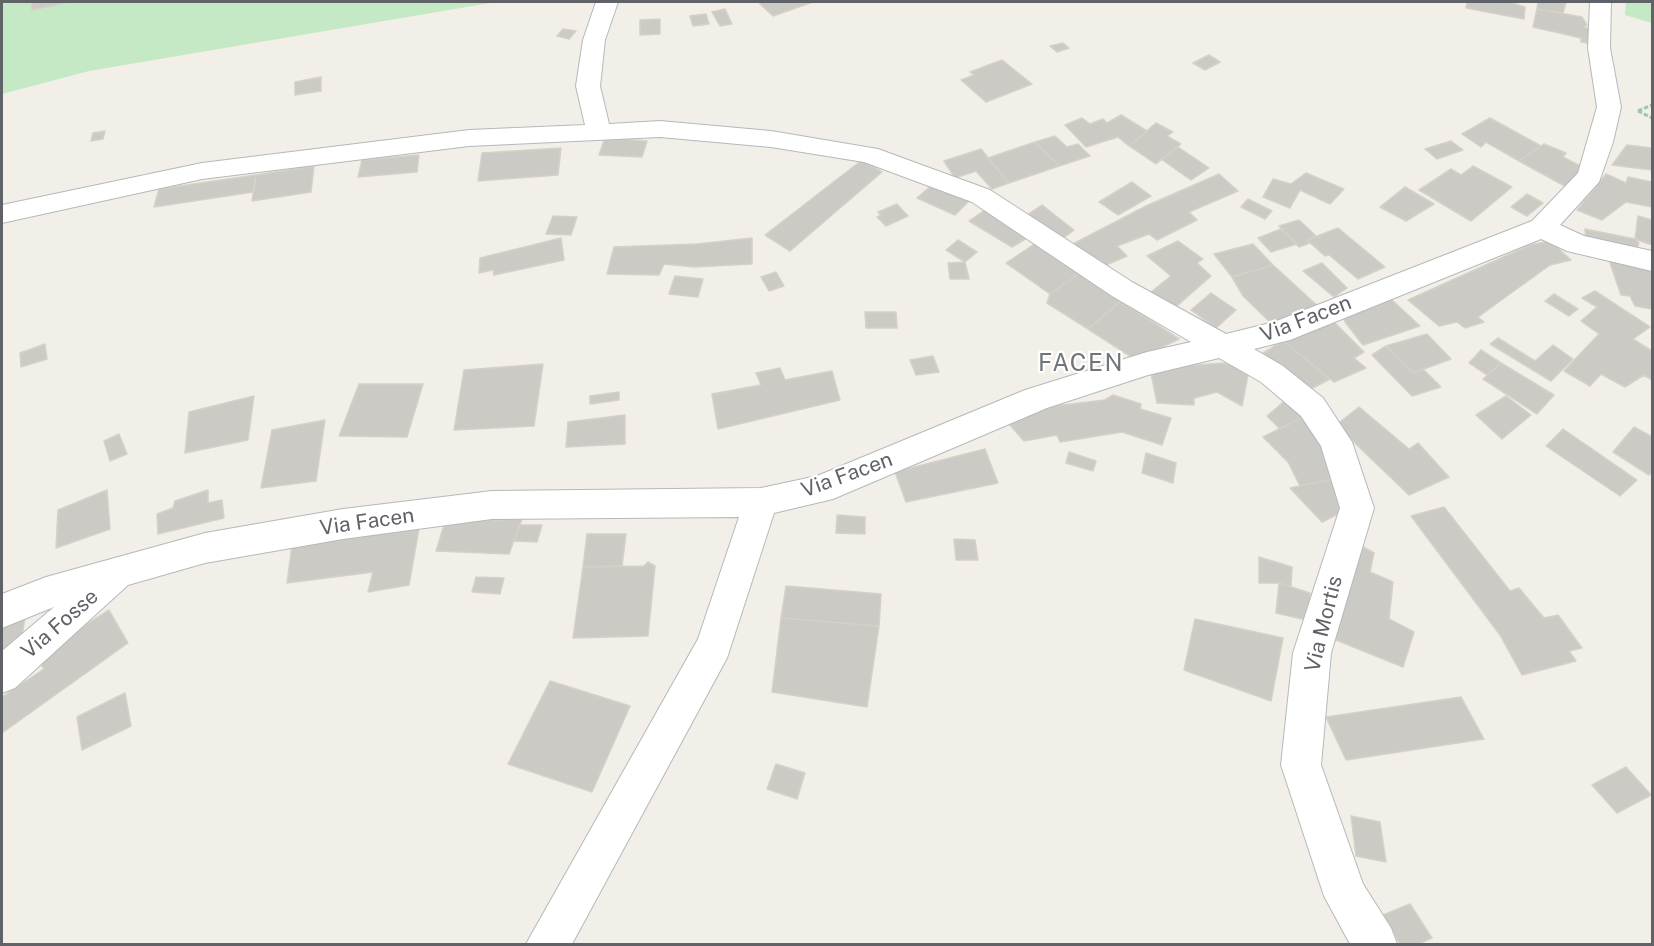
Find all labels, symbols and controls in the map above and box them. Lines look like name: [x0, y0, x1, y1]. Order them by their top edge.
street label: Via Facen: [1257, 290, 1355, 348]
district label: FACEN: [1038, 350, 1124, 378]
street label: Via Facen: [798, 447, 896, 503]
street label: Via Facen: [318, 503, 416, 541]
street label: Via Mortis: [1300, 573, 1348, 675]
street label: Via Fosse: [17, 584, 103, 664]

